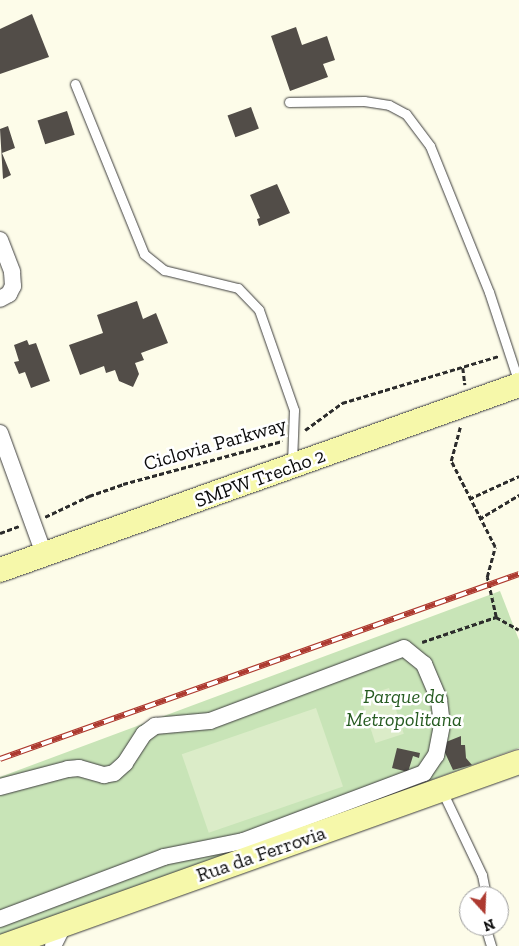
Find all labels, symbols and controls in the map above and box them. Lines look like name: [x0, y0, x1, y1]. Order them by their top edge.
street label: Ciclovia Parkway: [141, 412, 289, 476]
street label: SMPW Trecho 2: [191, 443, 329, 513]
park label: Parque da Metropolitana: [346, 685, 462, 732]
street label: Rua da Ferrovia: [193, 821, 329, 887]
north arrow: [459, 886, 509, 936]
text: N: [481, 915, 497, 934]

